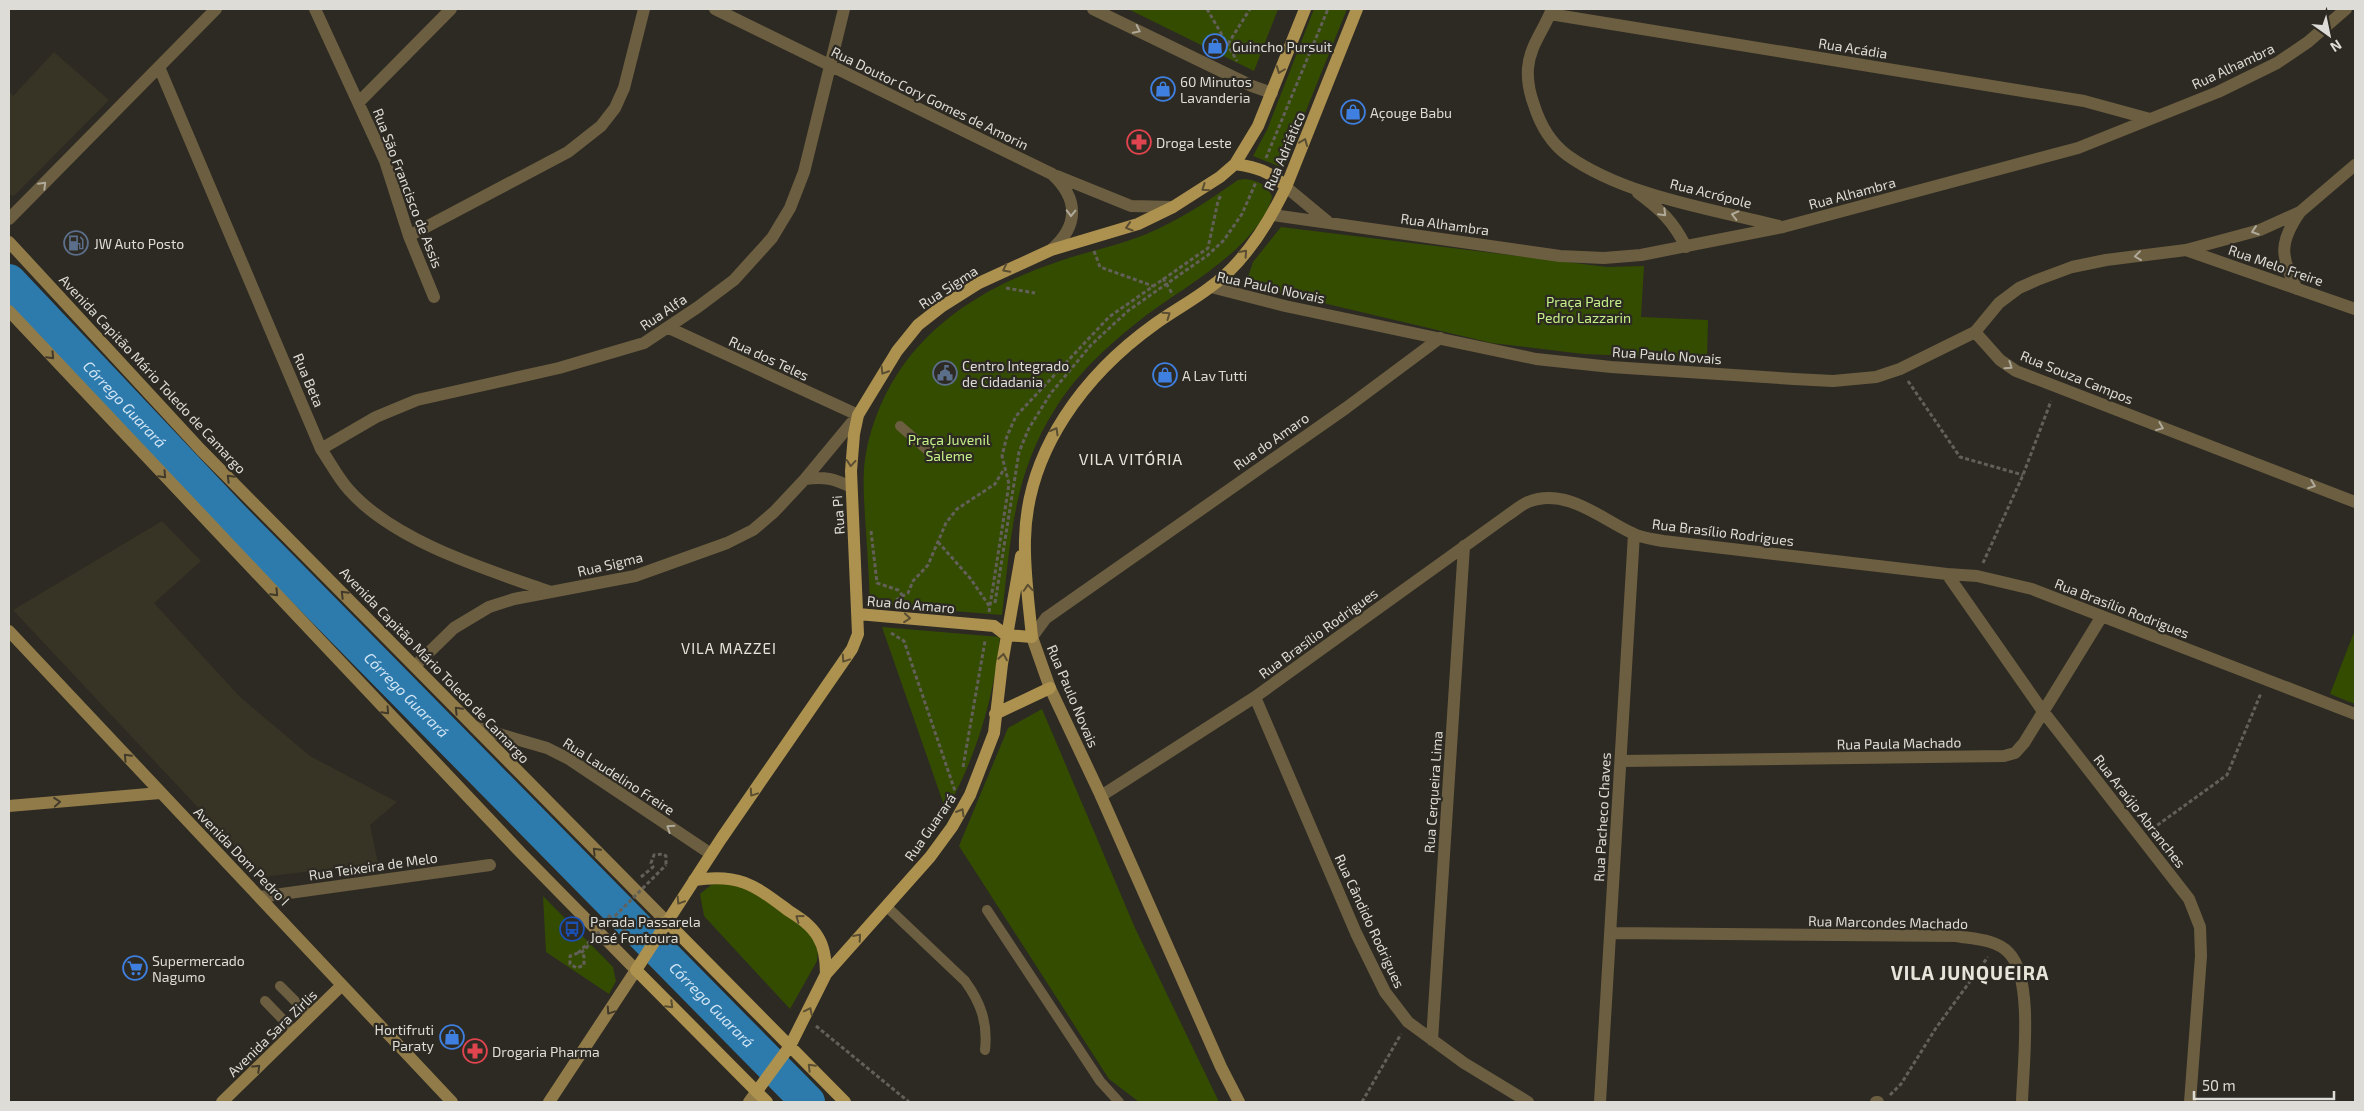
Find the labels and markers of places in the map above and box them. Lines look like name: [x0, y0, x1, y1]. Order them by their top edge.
shop icon: Guincho Pursuit: [1202, 33, 1228, 59]
place label: Guincho Pursuit: [1232, 38, 1332, 55]
place label: 60 Minutos Lavanderia: [1180, 73, 1252, 106]
shop icon: 60 Minutos Lavanderia: [1150, 76, 1176, 102]
shop icon: Açouge Babu: [1340, 99, 1366, 125]
place label: Açouge Babu: [1370, 104, 1452, 122]
pharmacy icon: Droga Leste: [1126, 129, 1152, 155]
place label: Droga Leste: [1156, 134, 1232, 151]
fuel station icon: JW Auto Posto: [63, 230, 89, 256]
place label: JW Auto Posto: [94, 235, 184, 252]
place label: Centro Integrado de Cidadania: [962, 357, 1069, 390]
public building icon: Centro Integrado de Cidadania: [932, 360, 958, 386]
shop icon: A Lav Tutti: [1152, 362, 1178, 388]
place label: A Lav Tutti: [1182, 367, 1247, 384]
place label: Parada Passarela José Fontoura: [590, 913, 701, 946]
bus stop icon: Parada Passarela José Fontoura: [559, 916, 585, 942]
place label: Supermercado Nagumo: [152, 952, 245, 985]
supermarket icon: Supermercado Nagumo: [122, 955, 148, 981]
place label: Hortifruti Paraty: [375, 1021, 435, 1054]
shop icon: Hortifruti Paraty: [439, 1024, 465, 1050]
pharmacy icon: Drogaria Pharma: [462, 1038, 488, 1064]
place label: Drogaria Pharma: [492, 1043, 600, 1060]

